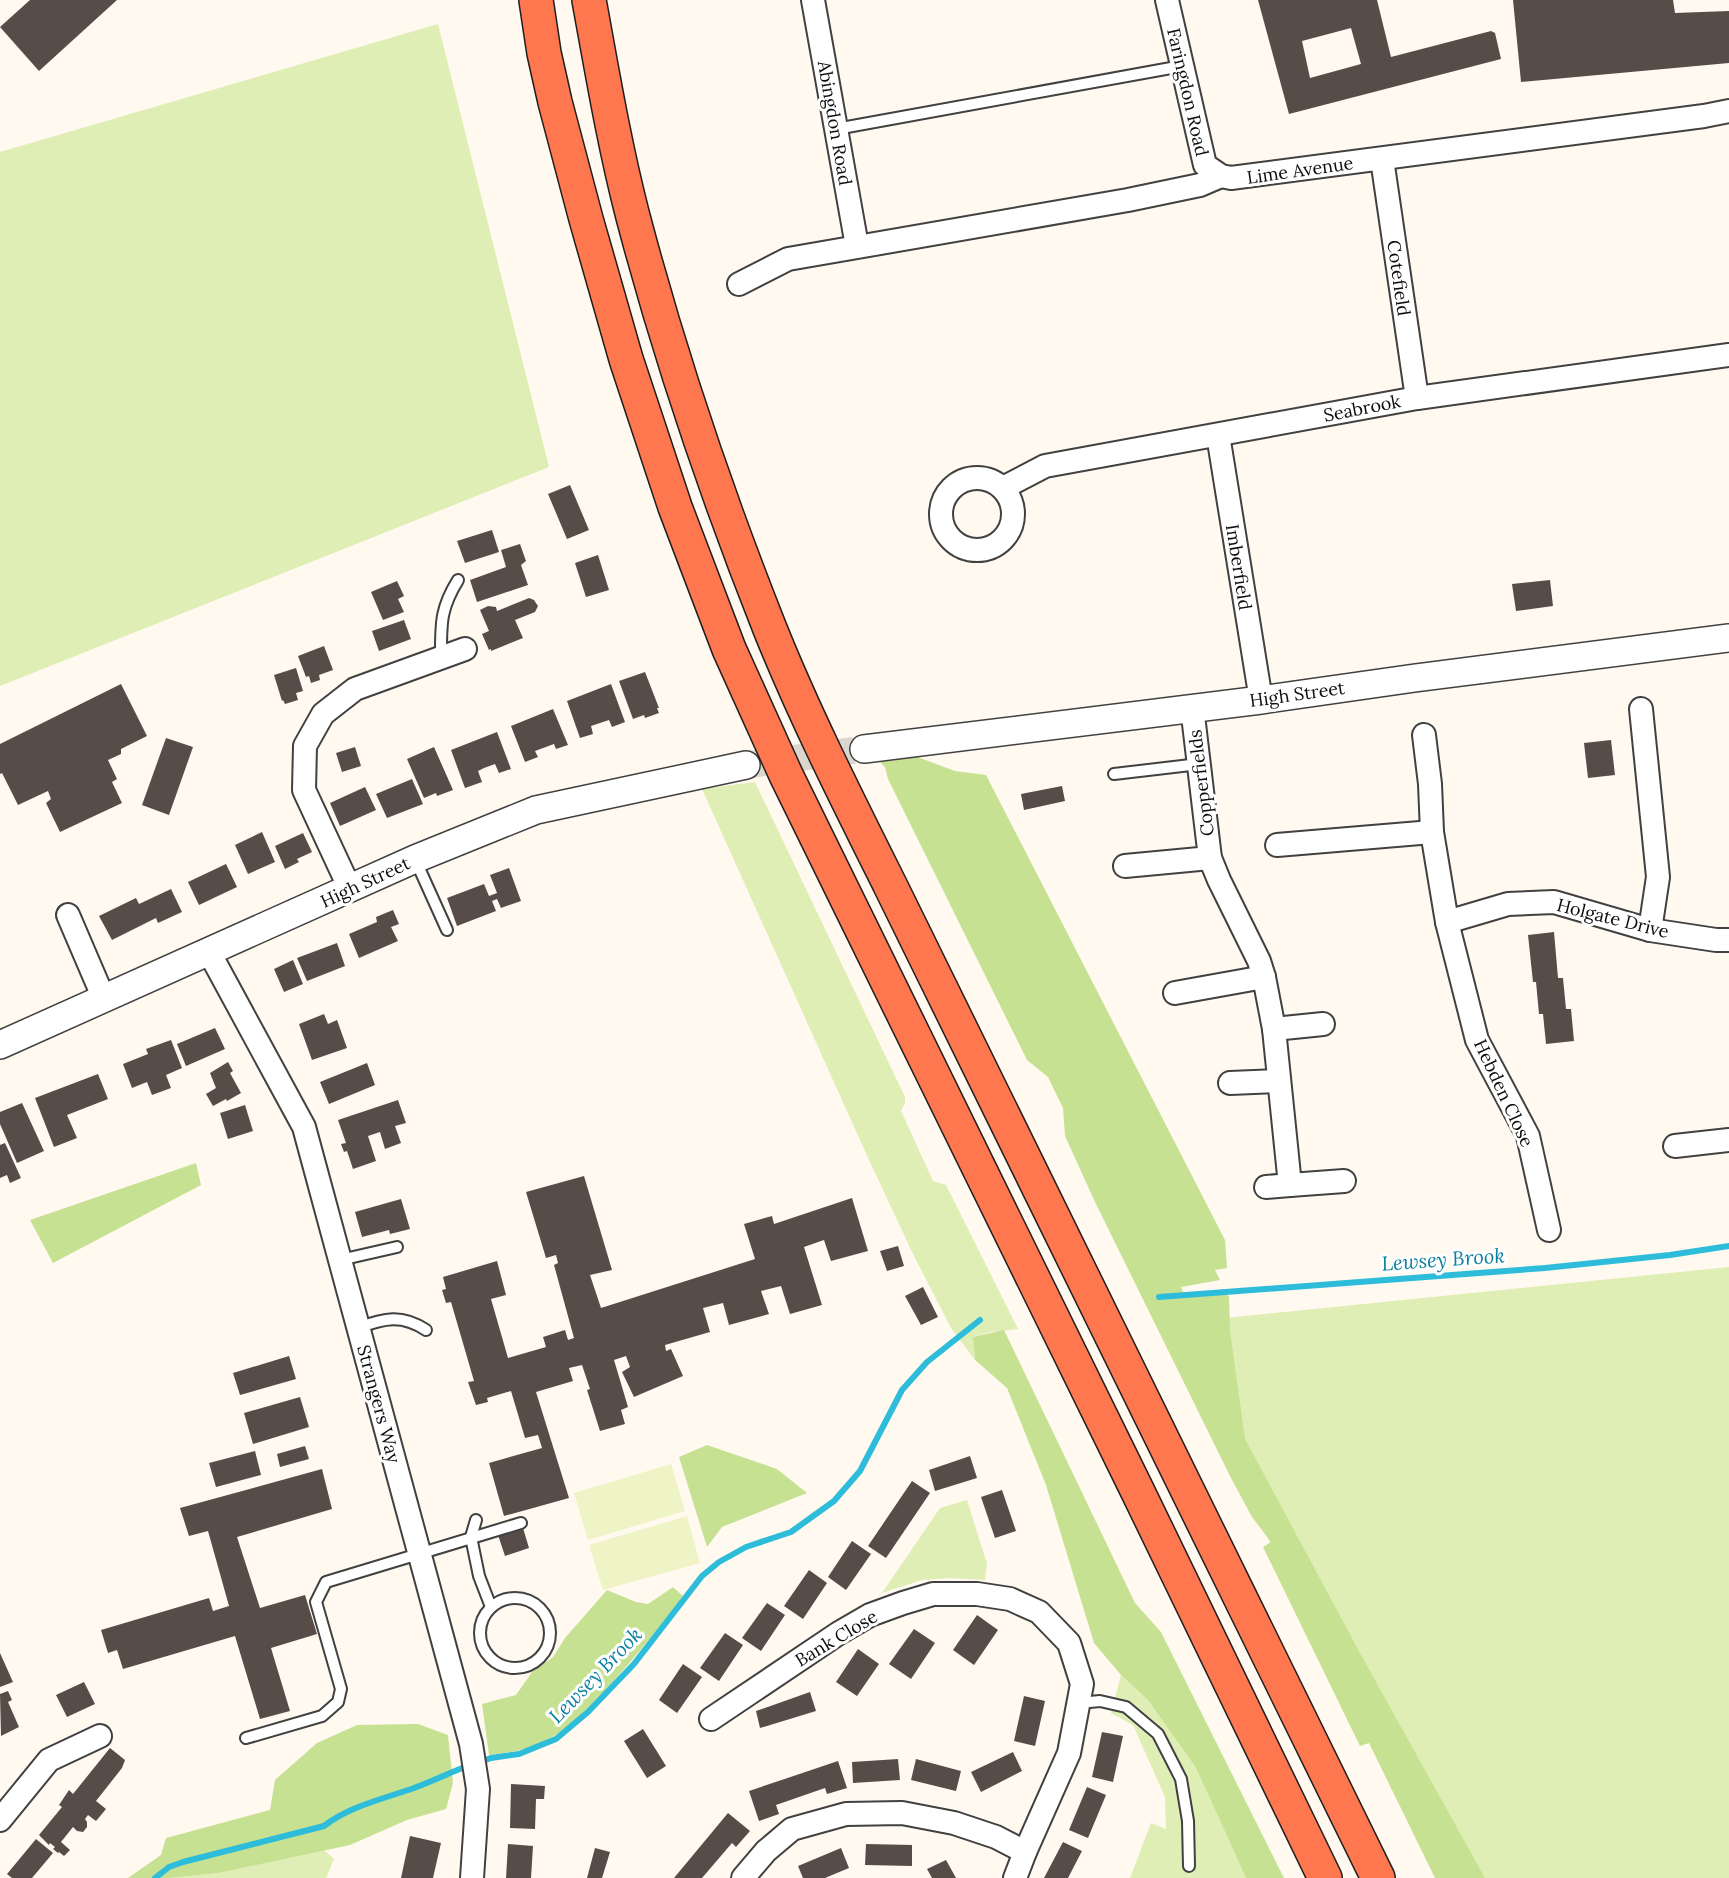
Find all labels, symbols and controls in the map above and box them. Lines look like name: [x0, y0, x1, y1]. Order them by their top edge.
street label: Faringdon Road: [1162, 26, 1214, 159]
street label: Abingdon Road: [813, 58, 857, 187]
street label: Lime Avenue: [1245, 151, 1355, 189]
street label: Cotefield: [1382, 239, 1416, 318]
street label: Seabrook: [1321, 389, 1403, 427]
street label: Imberfield: [1221, 522, 1257, 612]
street label: High Street: [1248, 676, 1346, 712]
street label: Copperfields: [1183, 728, 1219, 838]
street label: High Street: [317, 851, 413, 913]
street label: Holgate Drive: [1555, 893, 1672, 943]
street label: Hebden Close: [1469, 1036, 1539, 1151]
water label: Lewsey Brook: [1381, 1242, 1505, 1276]
street label: Strangers Way: [352, 1342, 406, 1466]
street label: Bank Close: [791, 1604, 882, 1672]
water label: Lewsey Brook: [543, 1622, 647, 1728]

